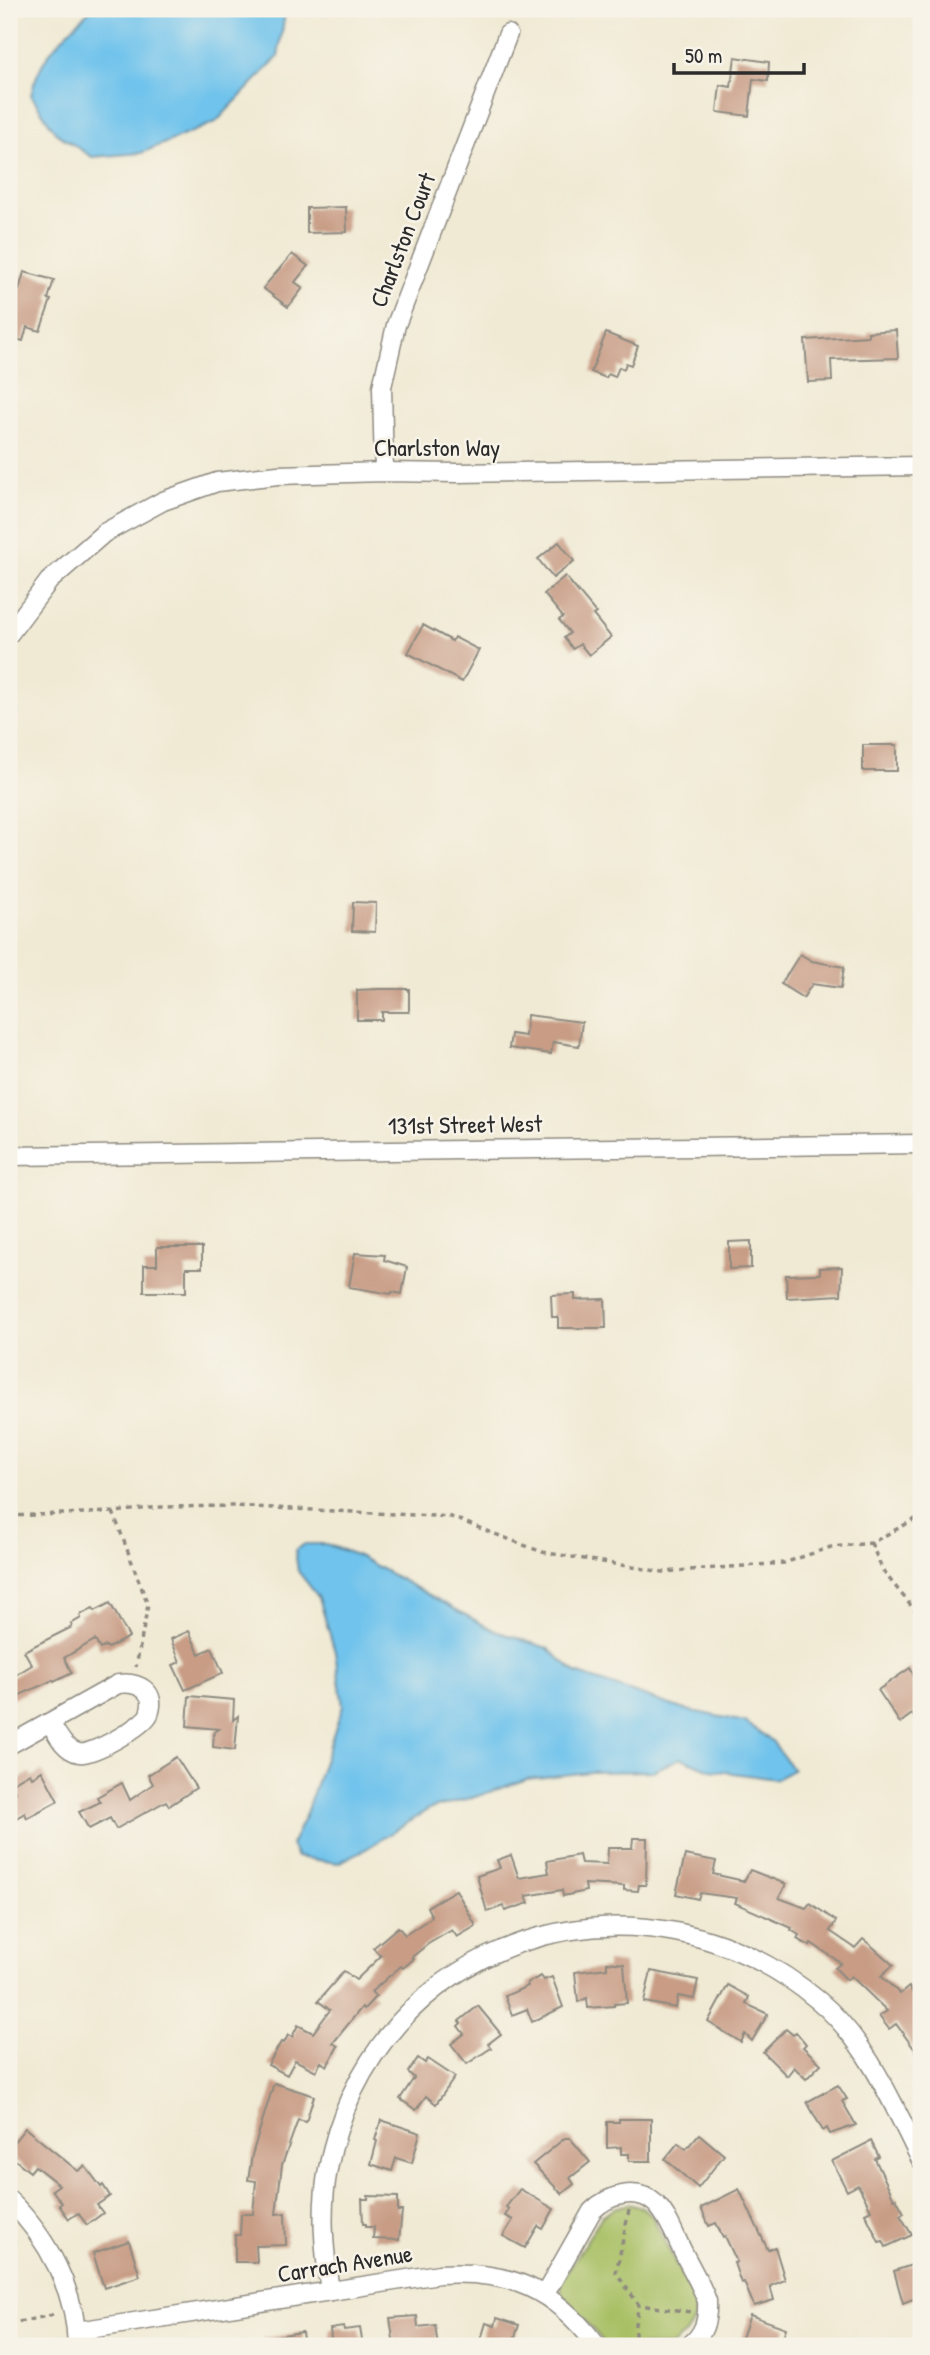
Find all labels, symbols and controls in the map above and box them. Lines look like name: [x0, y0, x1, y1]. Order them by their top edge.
scale bar: [674, 32, 804, 76]
text: 50 m: [685, 41, 722, 70]
street label: Charlston Court: [362, 167, 443, 312]
street label: Charlston Way: [374, 431, 500, 463]
street label: 131st Street West: [388, 1107, 543, 1141]
street label: Carrach Avenue: [275, 2236, 415, 2289]

